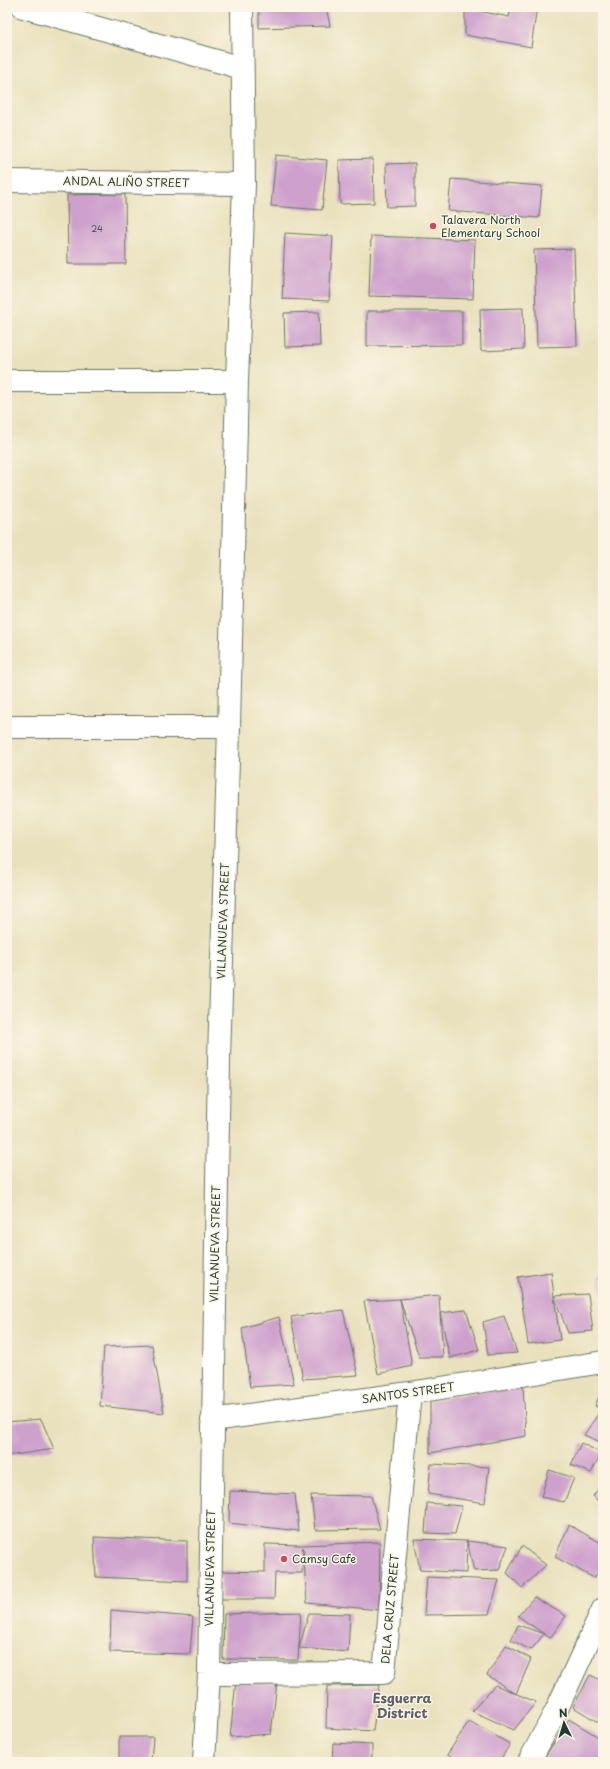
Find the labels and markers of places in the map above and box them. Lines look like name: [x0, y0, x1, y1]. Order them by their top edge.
place label: Talavera North Elementary School: [441, 211, 540, 241]
marker: Talavera North Elementary School: [428, 221, 438, 231]
place label: Camsy Cafe: [292, 1550, 356, 1567]
marker: Camsy Cafe: [279, 1554, 289, 1564]

